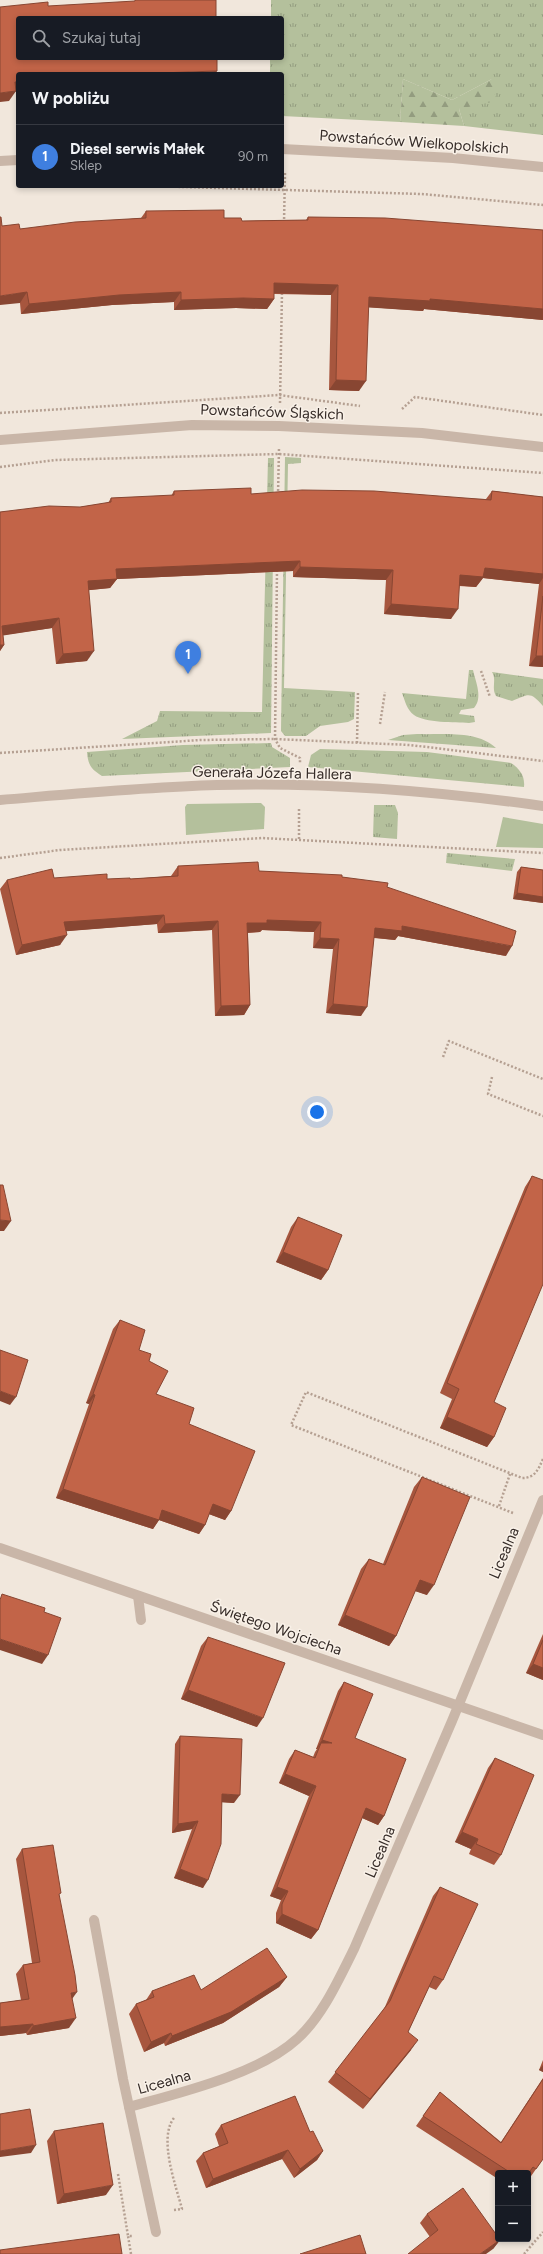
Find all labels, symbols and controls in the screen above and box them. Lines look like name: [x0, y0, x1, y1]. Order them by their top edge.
search box: [16, 16, 284, 60]
icon: search: [30, 27, 52, 49]
text: Szukaj tutaj: [62, 29, 141, 47]
text: W pobliżu: [32, 88, 109, 108]
street label: Powstańców Wielkopolskich: [319, 126, 509, 158]
text: Diesel serwis Małek: [70, 140, 205, 158]
text: 1: [42, 149, 48, 164]
text: 90 m: [238, 149, 268, 164]
text: Sklep: [70, 158, 102, 173]
street label: Powstańców Śląskich: [200, 400, 344, 424]
pin: 1: [175, 641, 201, 674]
street label: Generała Józefa Hallera: [192, 763, 352, 783]
your location: [307, 1102, 327, 1122]
street label: Licealna: [485, 1524, 523, 1582]
street label: Świętego Wojciecha: [208, 1597, 344, 1659]
street label: Licealna: [361, 1823, 399, 1881]
street label: Licealna: [135, 2066, 193, 2098]
map controls: [495, 2170, 531, 2242]
button: +: [495, 2170, 531, 2206]
button: −: [495, 2206, 531, 2242]

